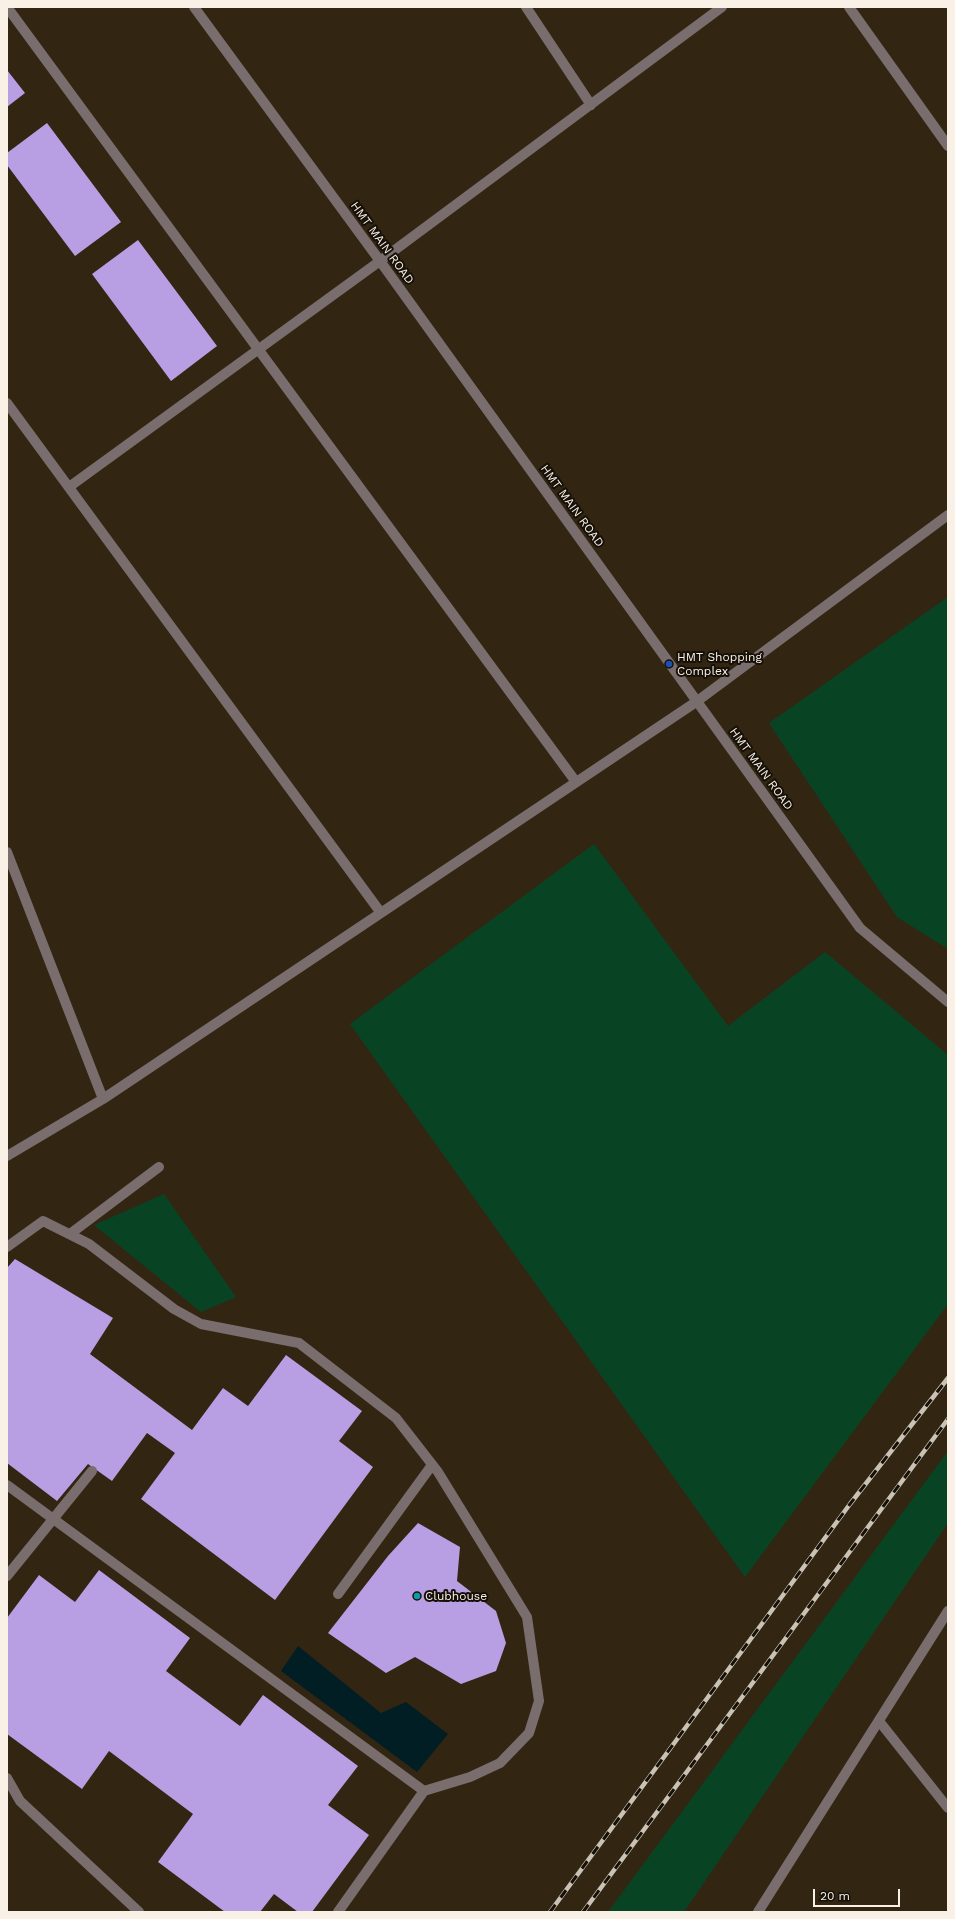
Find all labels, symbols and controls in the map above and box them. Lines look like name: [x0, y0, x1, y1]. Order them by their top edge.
street label: HMT MAIN ROAD: [347, 199, 417, 287]
street label: HMT MAIN ROAD: [537, 462, 607, 550]
place label: HMT Shopping Complex: [677, 650, 762, 678]
marker: HMT Shopping Complex: [664, 659, 674, 669]
street label: HMT MAIN ROAD: [726, 725, 796, 813]
place label: Clubhouse: [425, 1589, 487, 1603]
marker: Clubhouse: [412, 1591, 422, 1601]
scale bar: [815, 1881, 902, 1907]
text: 20 m: [820, 1889, 850, 1903]

